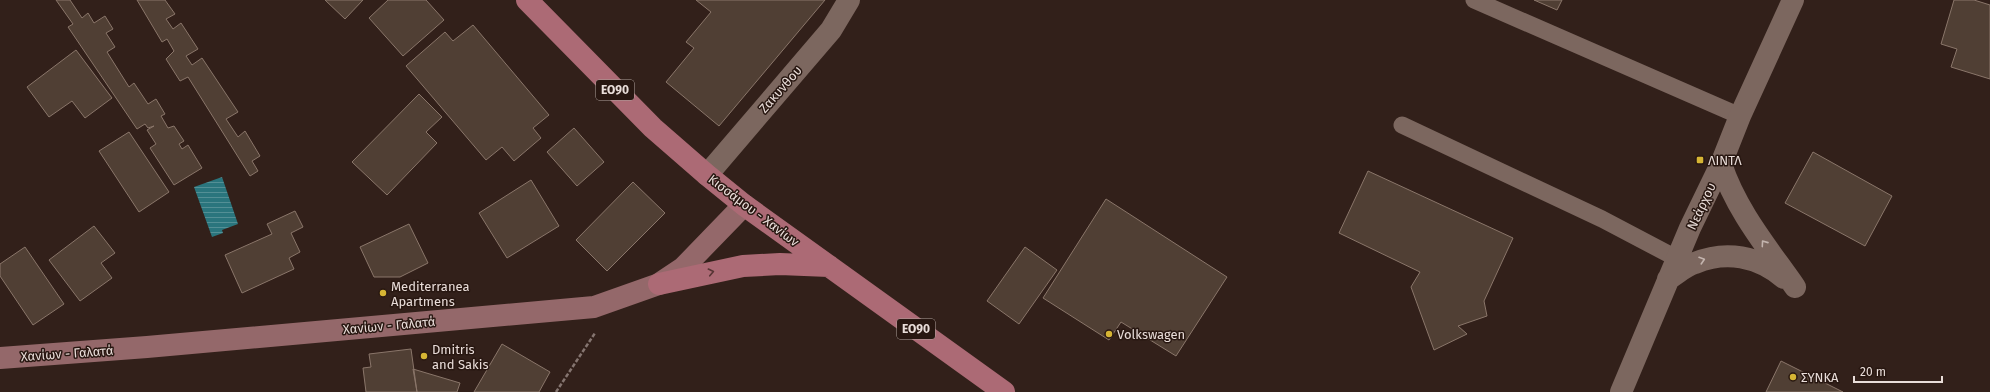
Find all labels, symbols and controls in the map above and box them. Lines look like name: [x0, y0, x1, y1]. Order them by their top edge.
street label: Ζακυνθου: [756, 63, 805, 116]
road number: ΕΟ90: [596, 80, 634, 100]
place label: ΛΙΝΤΛ: [1708, 153, 1742, 168]
marker: ΛΙΝΤΛ: [1695, 155, 1705, 165]
street label: Κισσάμου - Χανίων: [705, 171, 803, 250]
street label: Νεάρχου: [1684, 180, 1719, 232]
one-way arrow: [1761, 240, 1769, 247]
one-way arrow: [1699, 256, 1706, 265]
one-way arrow: [708, 269, 714, 277]
place label: Mediterranea Apartmens: [391, 279, 470, 309]
marker: Mediterranea Apartmens: [378, 288, 388, 298]
street label: Χανίων - Γαλατά: [342, 314, 436, 337]
road number: ΕΟ90: [897, 319, 935, 339]
place label: Volkswagen: [1117, 327, 1185, 342]
marker: Volkswagen: [1104, 329, 1114, 339]
place label: Dmitris and Sakis: [432, 342, 488, 372]
street label: Χανίων - Γαλατά: [20, 343, 114, 364]
marker: Dmitris and Sakis: [419, 351, 429, 361]
scale bar: [1854, 358, 1942, 384]
text: 20 m: [1860, 365, 1886, 379]
place label: ΣΥΝΚΑ: [1801, 370, 1839, 385]
marker: ΣΥΝΚΑ: [1788, 372, 1798, 382]

